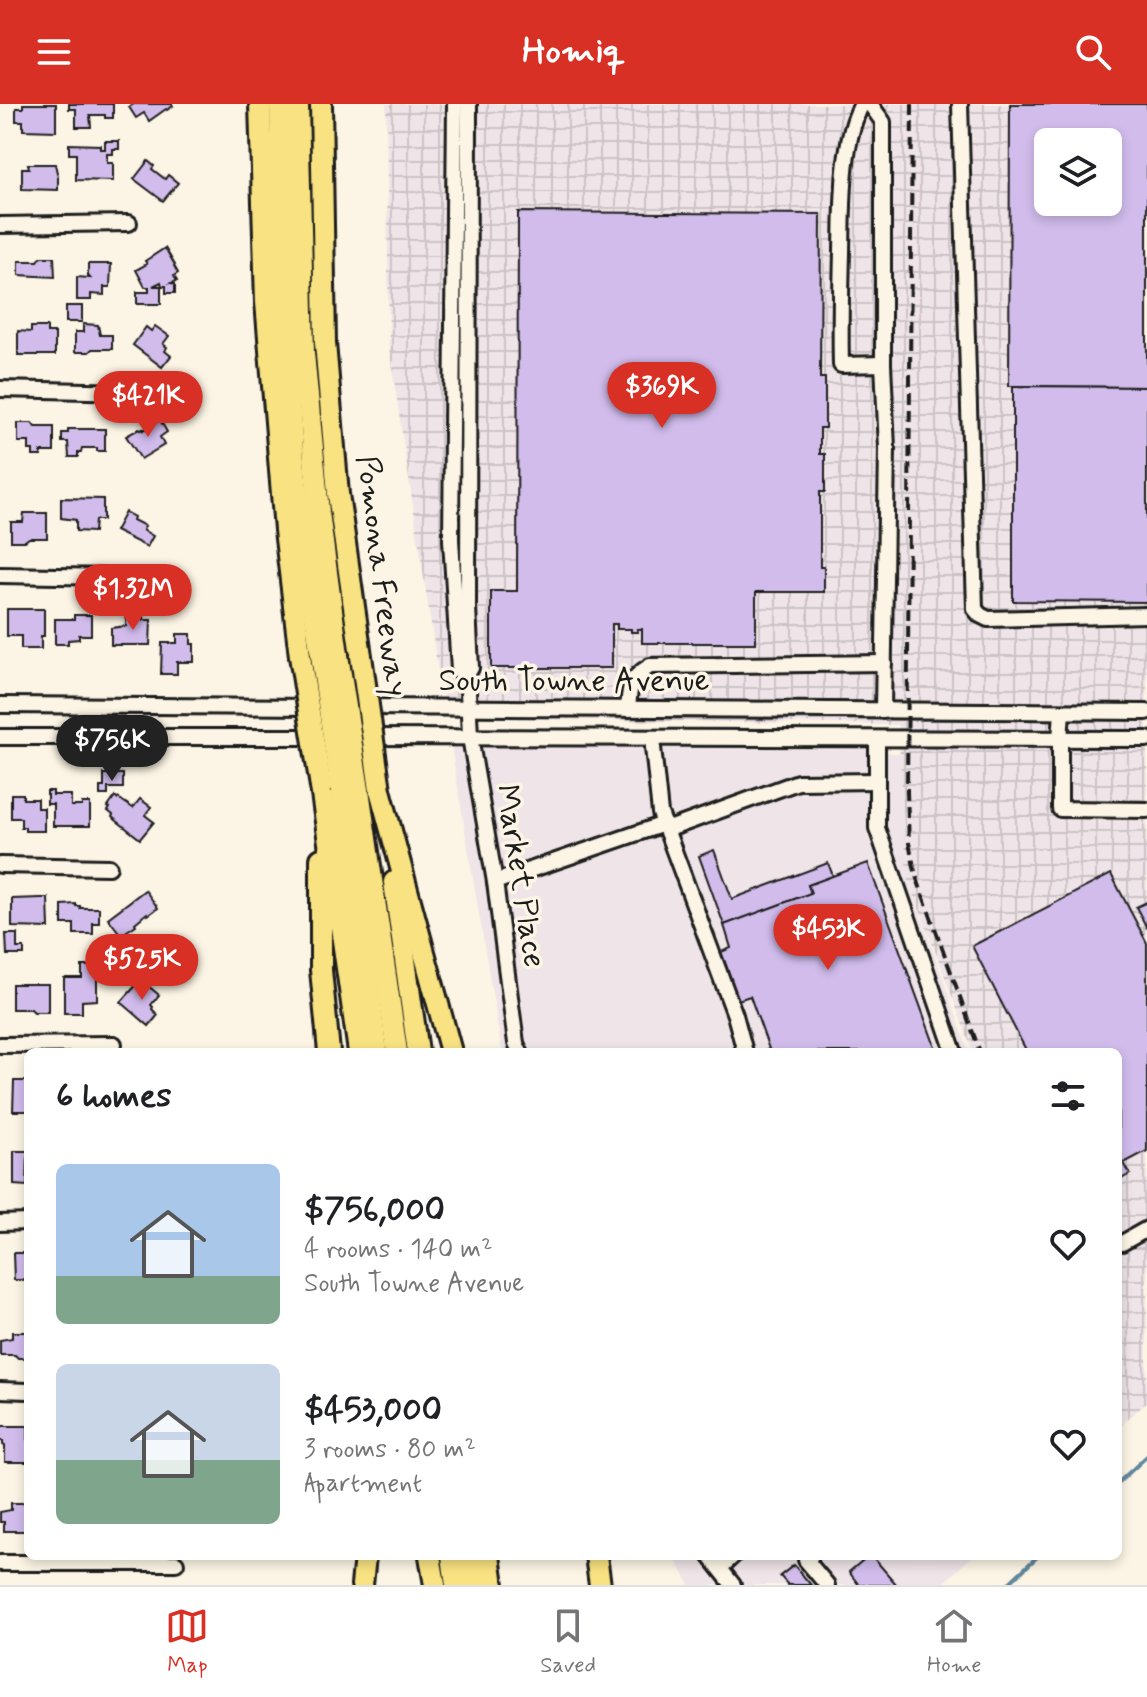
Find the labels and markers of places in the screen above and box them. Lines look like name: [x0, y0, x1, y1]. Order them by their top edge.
pin: $369K: [606, 362, 718, 430]
pin: $421K: [92, 371, 204, 439]
pin: $1.32M: [68, 564, 198, 632]
pin: $756K: [56, 715, 168, 783]
pin: $453K: [772, 904, 884, 972]
pin: $525K: [86, 934, 198, 1002]

